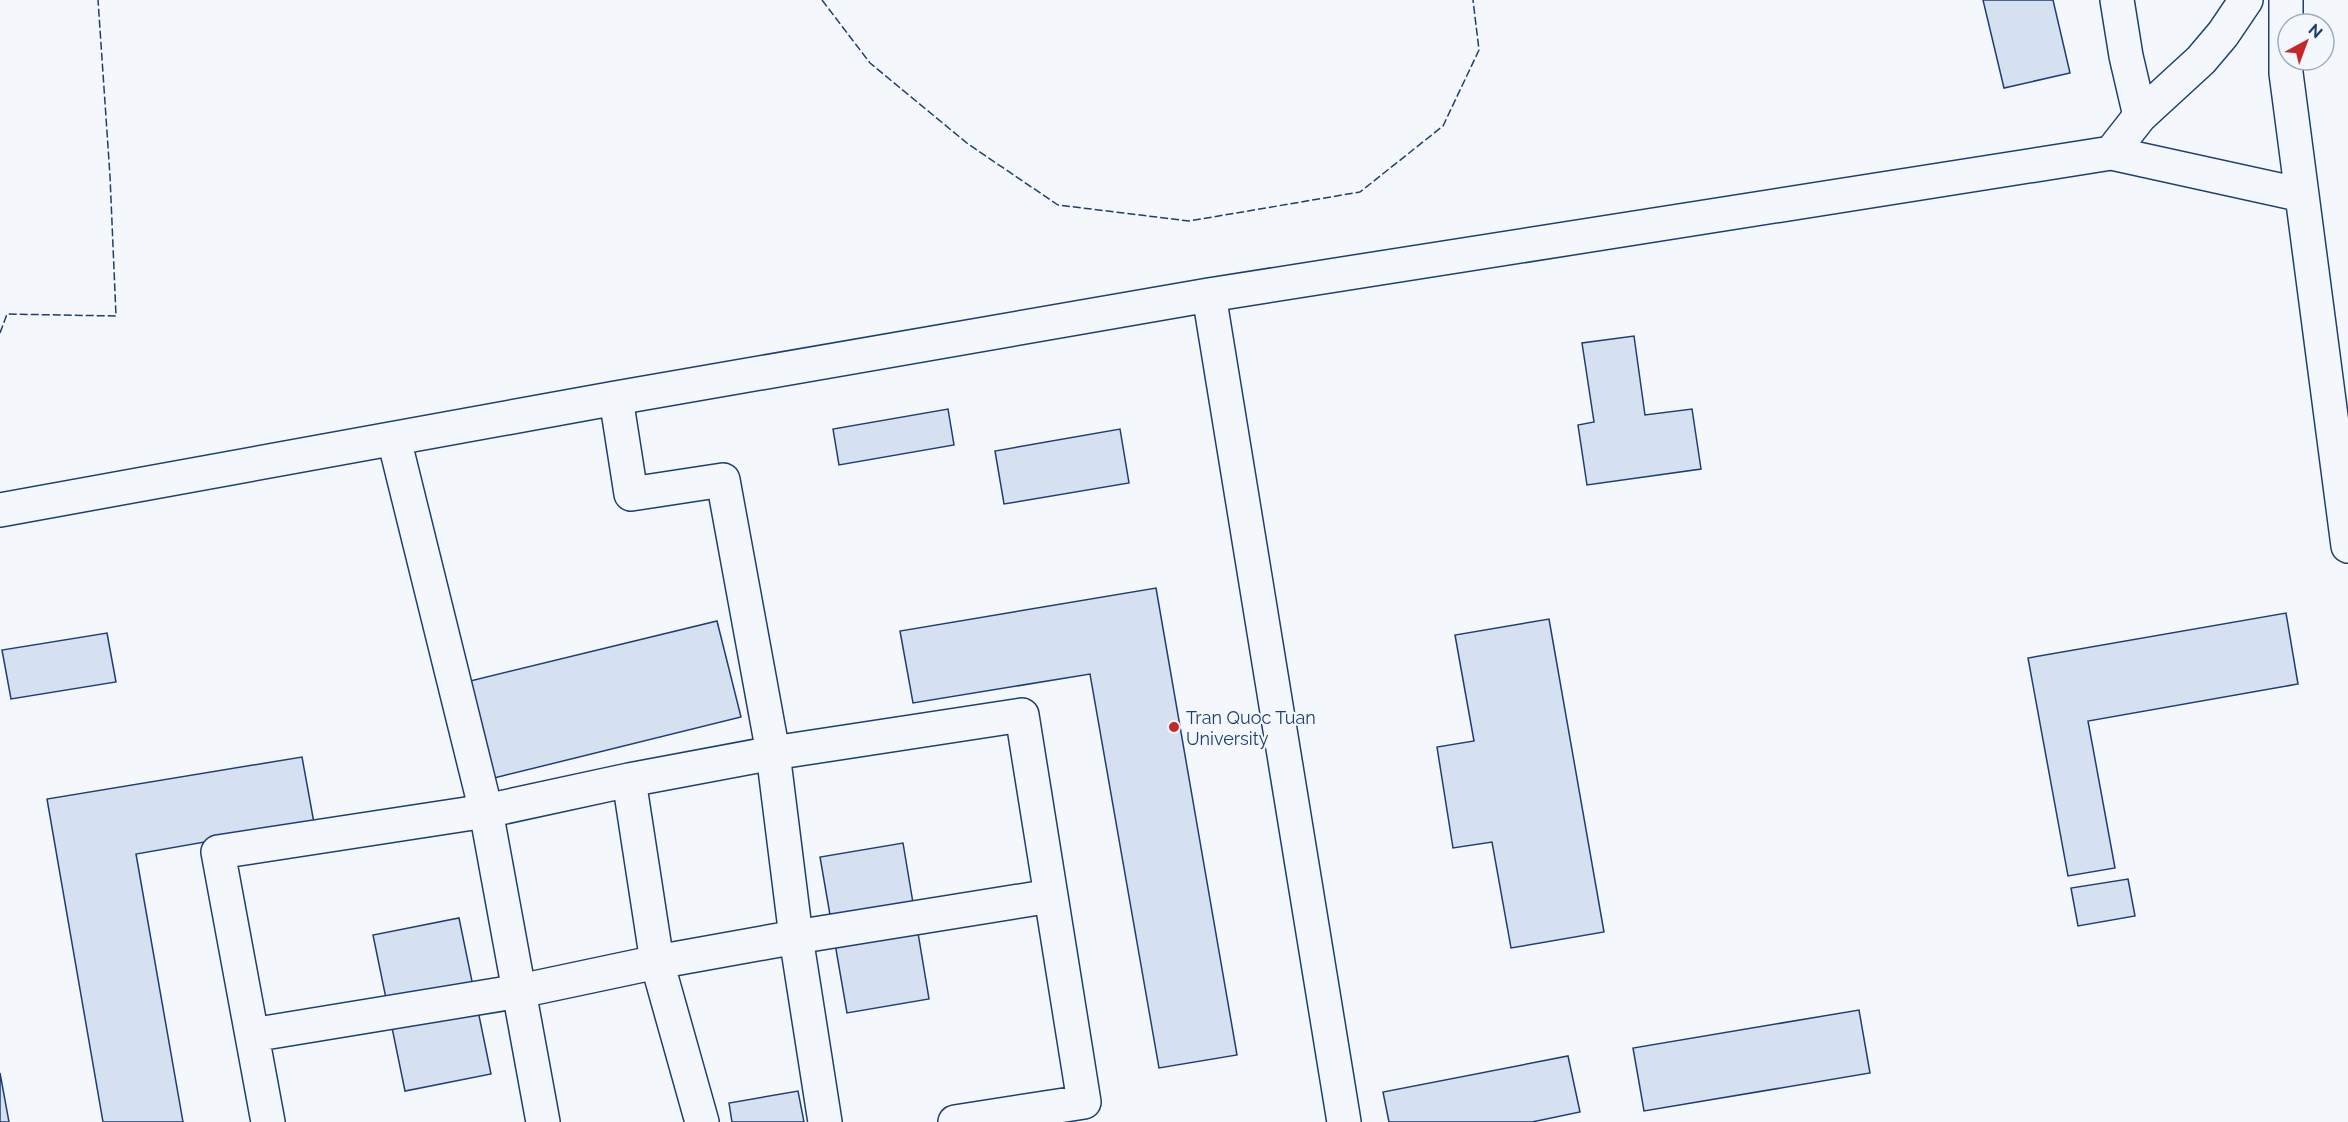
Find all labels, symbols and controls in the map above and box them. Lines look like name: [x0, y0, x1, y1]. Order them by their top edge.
north arrow: [2276, 12, 2336, 72]
text: N: [2305, 20, 2326, 42]
place label: Tran Quoc Tuan University: [1186, 707, 1316, 749]
marker: Tran Quoc Tuan University: [1167, 720, 1181, 734]

